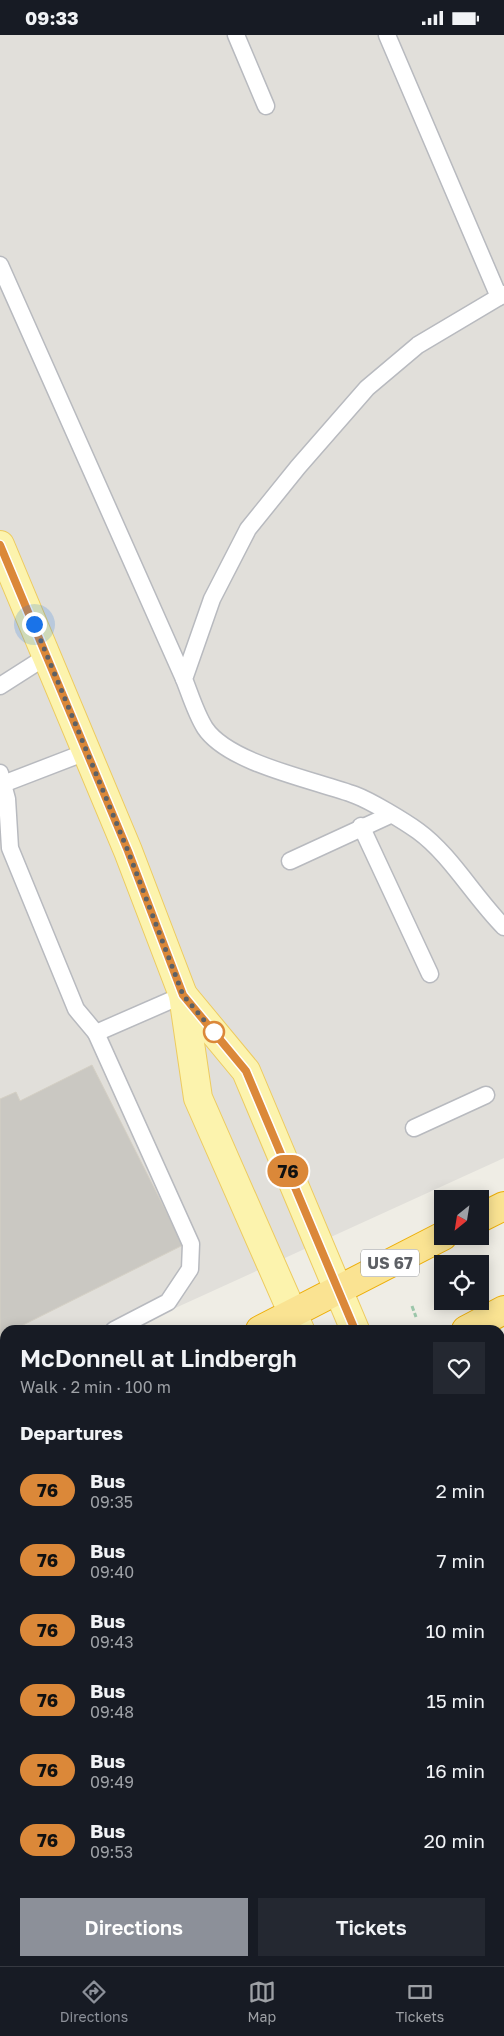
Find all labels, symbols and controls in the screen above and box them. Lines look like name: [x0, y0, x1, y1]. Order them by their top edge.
text: 09:33: [25, 6, 79, 29]
your location: [22, 612, 47, 637]
unlabelled marker: [203, 1021, 225, 1043]
line badge: 76: [266, 1155, 310, 1187]
text: 76: [277, 1160, 299, 1182]
north arrow: [434, 1190, 489, 1245]
map controls: [434, 1190, 489, 1310]
road number: US 67: [361, 1249, 419, 1277]
button: locate: [434, 1255, 489, 1310]
button: heart: [433, 1342, 485, 1394]
text: McDonnell at Lindbergh: [20, 1343, 297, 1372]
text: Walk · 2 min · 100 m: [20, 1377, 171, 1397]
text: Departures: [20, 1421, 123, 1444]
text: Bus: [90, 1469, 125, 1492]
text: 76: [37, 1479, 58, 1501]
text: 2 min: [436, 1479, 485, 1502]
text: 09:35: [90, 1492, 133, 1512]
text: Bus: [90, 1539, 125, 1562]
text: 76: [37, 1549, 58, 1571]
text: 7 min: [437, 1549, 485, 1572]
text: 09:40: [90, 1562, 134, 1582]
text: Bus: [90, 1609, 125, 1632]
text: 76: [37, 1619, 58, 1641]
text: 10 min: [426, 1619, 485, 1642]
text: 09:43: [90, 1632, 134, 1652]
text: Bus: [90, 1679, 125, 1702]
text: 76: [37, 1689, 58, 1711]
text: 15 min: [426, 1689, 485, 1712]
text: 09:48: [90, 1702, 134, 1722]
text: Bus: [90, 1749, 125, 1772]
text: 76: [37, 1759, 58, 1781]
text: 16 min: [426, 1759, 485, 1782]
text: 09:49: [90, 1772, 134, 1792]
text: Bus: [90, 1819, 125, 1842]
text: 76: [37, 1829, 58, 1851]
text: 20 min: [424, 1829, 485, 1852]
text: 09:53: [90, 1842, 133, 1862]
button: Directions: [20, 1898, 248, 1956]
button: Tickets: [258, 1898, 485, 1956]
tab: Directions: [60, 1978, 128, 2025]
tab: Map: [247, 1978, 276, 2025]
tab: Tickets: [395, 1978, 444, 2025]

